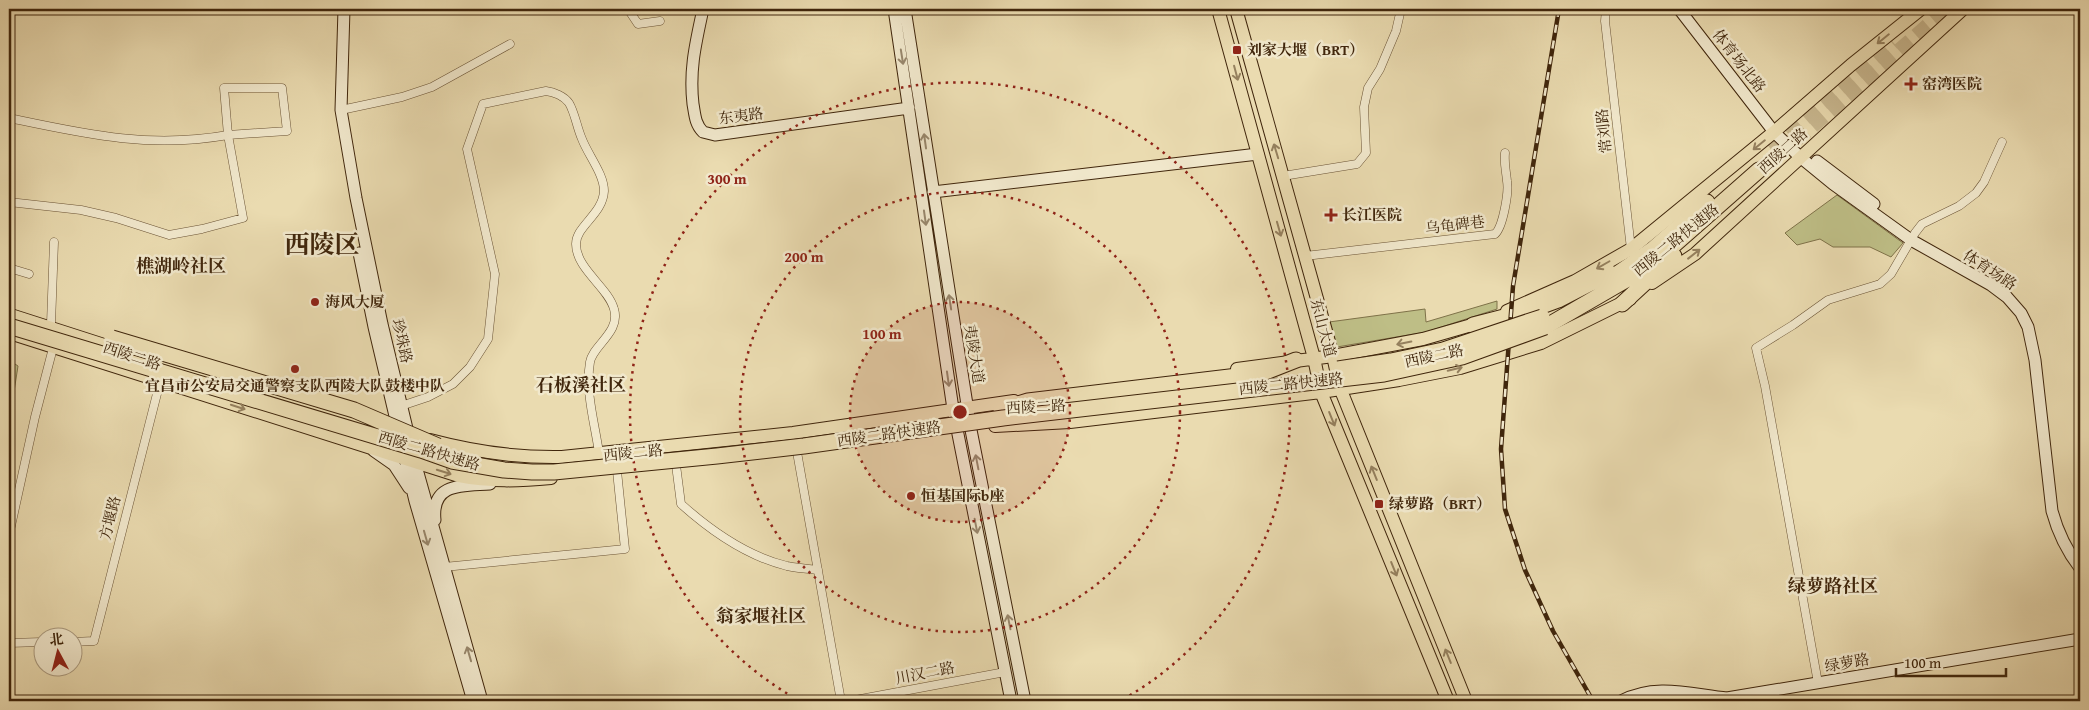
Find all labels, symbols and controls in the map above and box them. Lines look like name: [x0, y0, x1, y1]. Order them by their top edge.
street label: 体育场北路: [1708, 25, 1771, 97]
one-way arrow: [1877, 34, 1890, 45]
place label: 刘家大堰（BRT）: [1247, 39, 1364, 60]
marker: 刘家大堰（BRT）: [1231, 44, 1243, 56]
one-way arrow: [897, 49, 907, 65]
one-way arrow: [1231, 64, 1241, 80]
place label: 窑湾医院: [1922, 73, 1982, 94]
marker: 窑湾医院: [1904, 77, 1918, 91]
street label: 东夷路: [717, 102, 765, 129]
street label: 常刘路: [1591, 108, 1616, 155]
street label: 西陵二路: [1753, 123, 1812, 179]
one-way arrow: [920, 134, 930, 150]
one-way arrow: [1753, 139, 1766, 150]
one-way arrow: [1270, 143, 1280, 159]
text: 300 m: [707, 168, 747, 189]
street label: 西陵二路快速路: [1628, 198, 1723, 281]
place label: 长江医院: [1342, 204, 1402, 225]
marker: 长江医院: [1324, 208, 1338, 222]
one-way arrow: [920, 209, 930, 225]
street label: 乌龟碑巷: [1424, 210, 1486, 239]
one-way arrow: [1275, 221, 1284, 237]
district label: 西陵区: [284, 226, 360, 262]
street label: 体育场路: [1959, 244, 2021, 295]
text: 200 m: [784, 246, 824, 267]
one-way arrow: [1687, 248, 1700, 259]
district label: 樵湖岭社区: [136, 252, 226, 279]
one-way arrow: [1596, 261, 1611, 270]
place label: 海风大厦: [325, 291, 385, 312]
one-way arrow: [945, 294, 955, 310]
marker: 海风大厦: [309, 296, 321, 308]
street label: 东山大道: [1306, 296, 1341, 360]
street label: 珍珠路: [387, 317, 418, 365]
text: 100 m: [862, 323, 902, 344]
street label: 夷陵大道: [959, 323, 990, 385]
street label: 西陵二路: [100, 336, 164, 375]
one-way arrow: [1396, 339, 1412, 348]
street label: 西陵二路: [1402, 339, 1465, 372]
marker: 宜昌市公安局交通警察支队西陵大队鼓楼中队: [289, 363, 301, 375]
one-way arrow: [1447, 364, 1463, 373]
street label: 西陵二路快速路: [1238, 368, 1344, 399]
one-way arrow: [944, 370, 954, 386]
district label: 石板溪社区: [536, 371, 626, 398]
place label: 宜昌市公安局交通警察支队西陵大队鼓楼中队: [145, 375, 445, 396]
street label: 西陵二路: [1005, 394, 1066, 419]
one-way arrow: [230, 402, 246, 412]
centre of rings: [951, 403, 969, 421]
one-way arrow: [1328, 411, 1338, 426]
street label: 西陵二路快速路: [835, 416, 942, 451]
street label: 西陵二路快速路: [376, 426, 483, 475]
street label: 西陵二路: [602, 439, 664, 466]
one-way arrow: [972, 455, 982, 471]
one-way arrow: [1369, 466, 1378, 481]
one-way arrow: [435, 467, 451, 477]
place label: 恒基国际b座: [921, 485, 1004, 506]
marker: 恒基国际b座: [905, 490, 917, 502]
street label: 方堰路: [94, 493, 125, 542]
place label: 绿萝路（BRT）: [1389, 493, 1491, 514]
marker: 绿萝路（BRT）: [1373, 498, 1385, 510]
one-way arrow: [971, 518, 981, 534]
one-way arrow: [421, 529, 431, 545]
one-way arrow: [1390, 561, 1399, 576]
district label: 绿萝路社区: [1788, 572, 1878, 599]
district label: 翁家堰社区: [716, 602, 806, 629]
one-way arrow: [1004, 614, 1013, 630]
north arrow: [32, 628, 82, 678]
text: 北: [48, 628, 65, 650]
scale bar: [1896, 645, 2006, 677]
one-way arrow: [464, 647, 474, 663]
street label: 绿萝路: [1823, 648, 1871, 677]
one-way arrow: [1443, 649, 1453, 664]
text: 100 m: [1904, 652, 1942, 673]
street label: 川汉二路: [893, 656, 956, 689]

